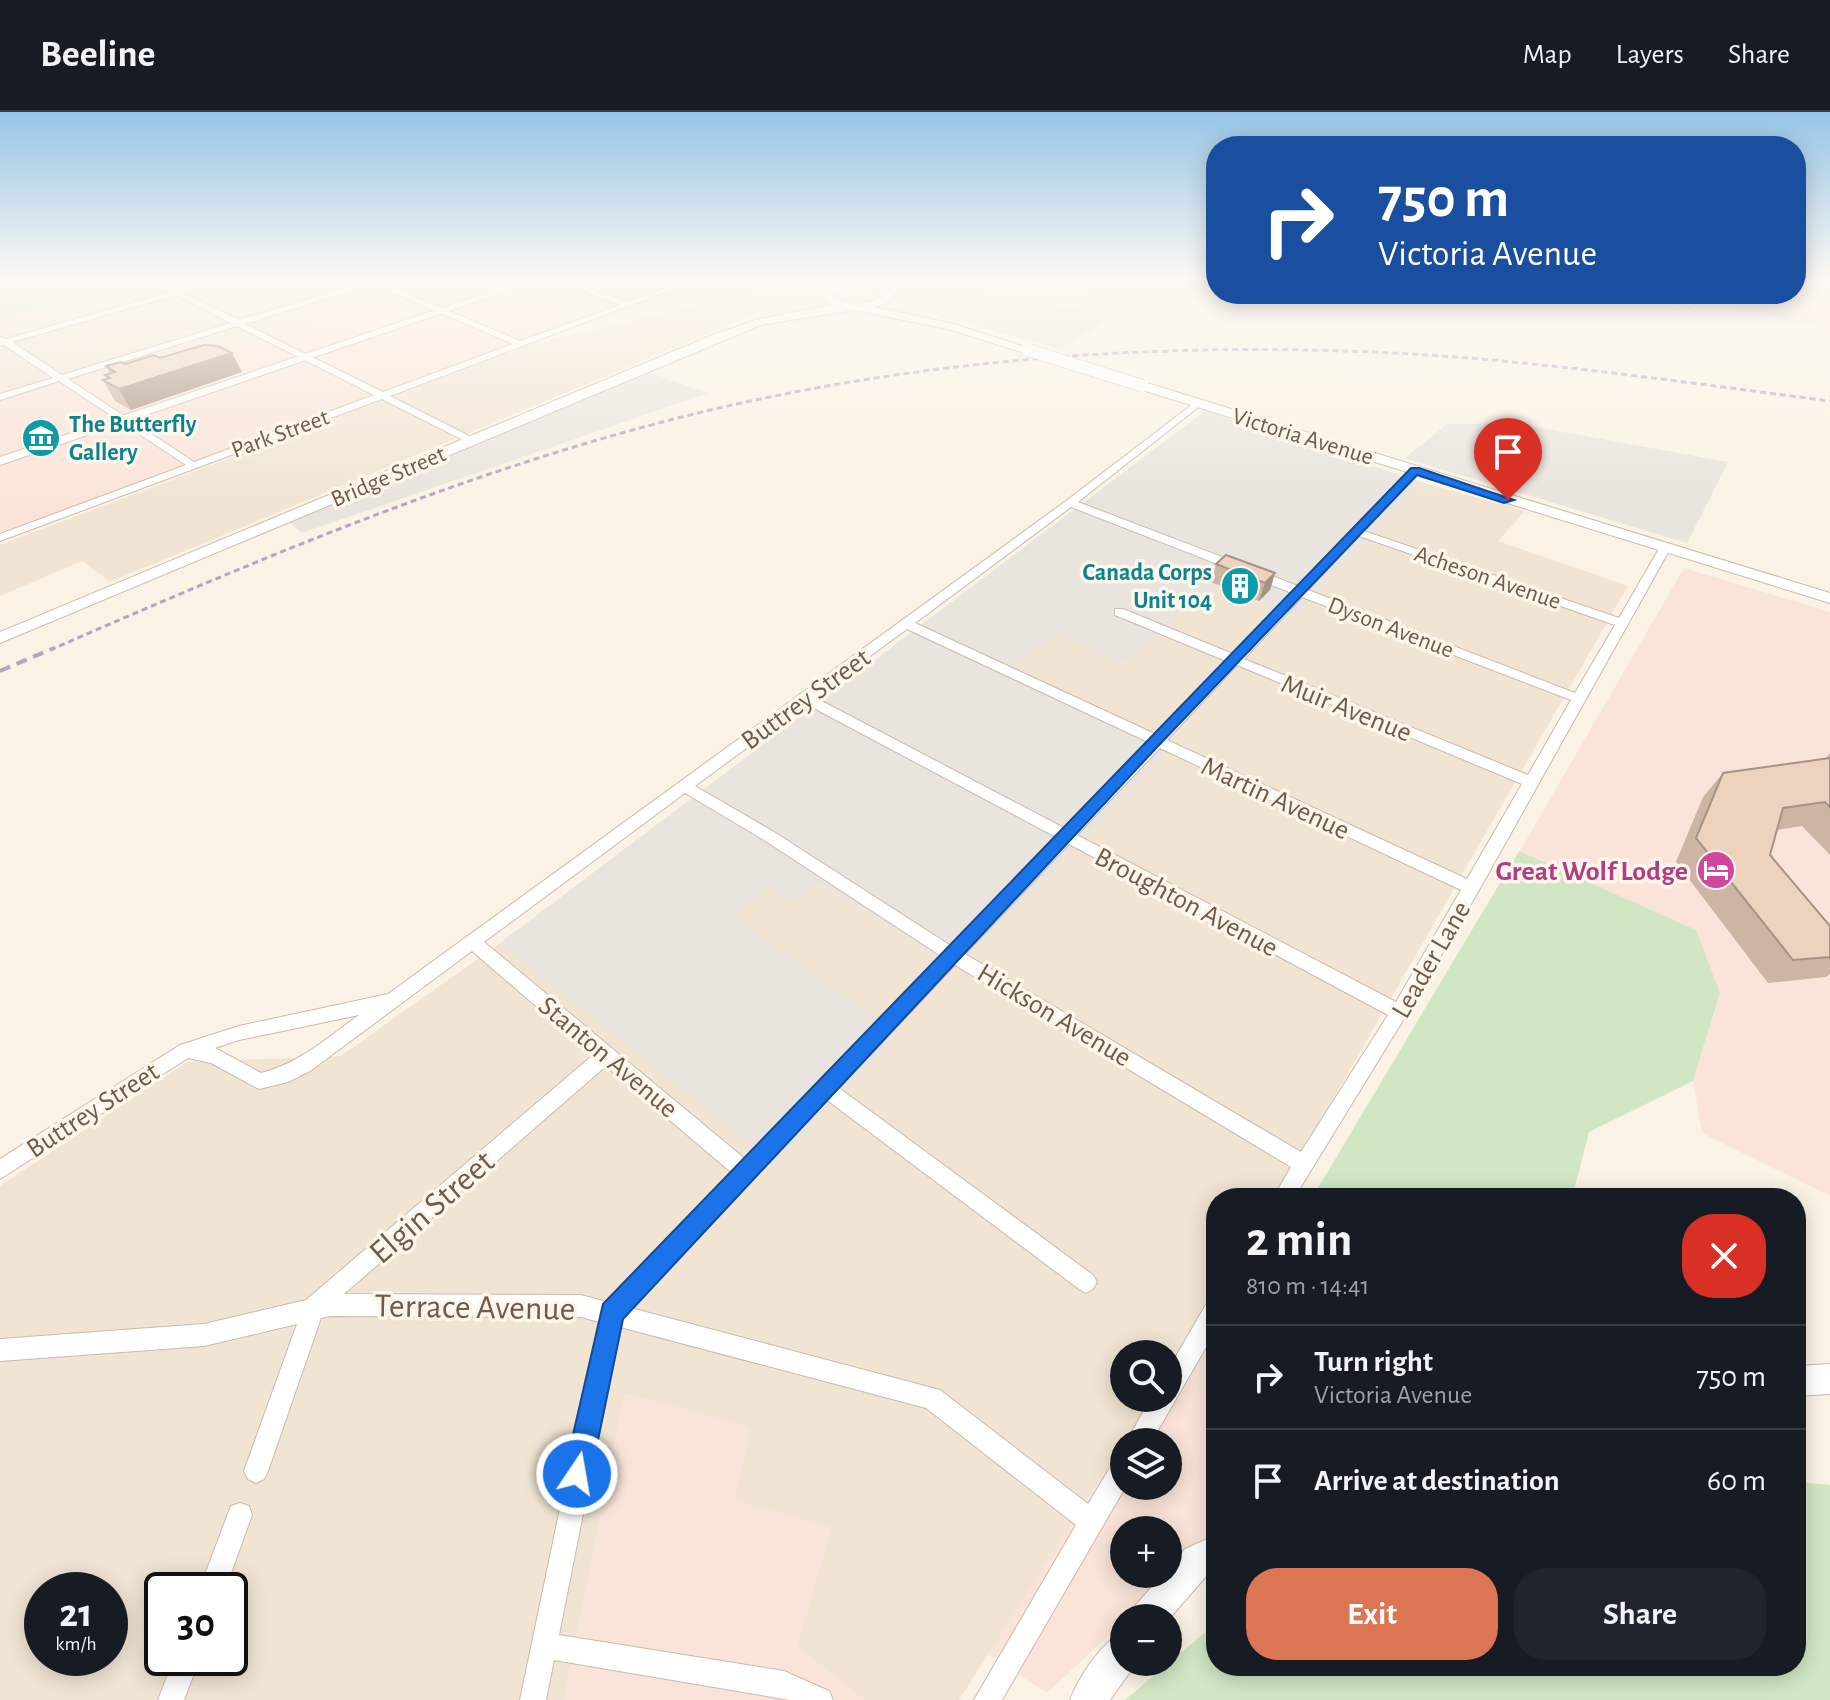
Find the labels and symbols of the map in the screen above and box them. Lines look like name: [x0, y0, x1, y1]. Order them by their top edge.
street label: Victoria Avenue: [1229, 404, 1376, 470]
street label: Park Street: [228, 405, 333, 463]
place label: The Butterfly Gallery: [69, 413, 197, 465]
museum icon: The Butterfly Gallery: [20, 417, 62, 459]
pin: [1474, 418, 1542, 500]
street label: Bridge Street: [328, 442, 449, 512]
street label: Acheson Avenue: [1411, 542, 1564, 614]
place label: Canada Corps Unit 104: [1082, 561, 1212, 613]
building icon: Canada Corps Unit 104: [1219, 565, 1261, 607]
street label: Dyson Avenue: [1324, 593, 1457, 663]
street label: Buttrey Street: [737, 644, 876, 755]
street label: Muir Avenue: [1277, 670, 1415, 748]
street label: Martin Avenue: [1197, 752, 1354, 845]
street label: Broughton Avenue: [1090, 843, 1282, 963]
hotel icon: Great Wolf Lodge: [1695, 849, 1737, 891]
place label: Great Wolf Lodge: [1495, 858, 1688, 886]
street label: Leader Lane: [1387, 897, 1476, 1023]
street label: Hickson Avenue: [972, 959, 1136, 1073]
street label: Stanton Avenue: [533, 992, 683, 1124]
street label: Buttrey Street: [22, 1058, 164, 1164]
street label: Elgin Street: [364, 1144, 501, 1270]
street label: Terrace Avenue: [374, 1289, 576, 1327]
position arrow: [535, 1432, 619, 1516]
speed limit sign: 30: [144, 1572, 248, 1676]

